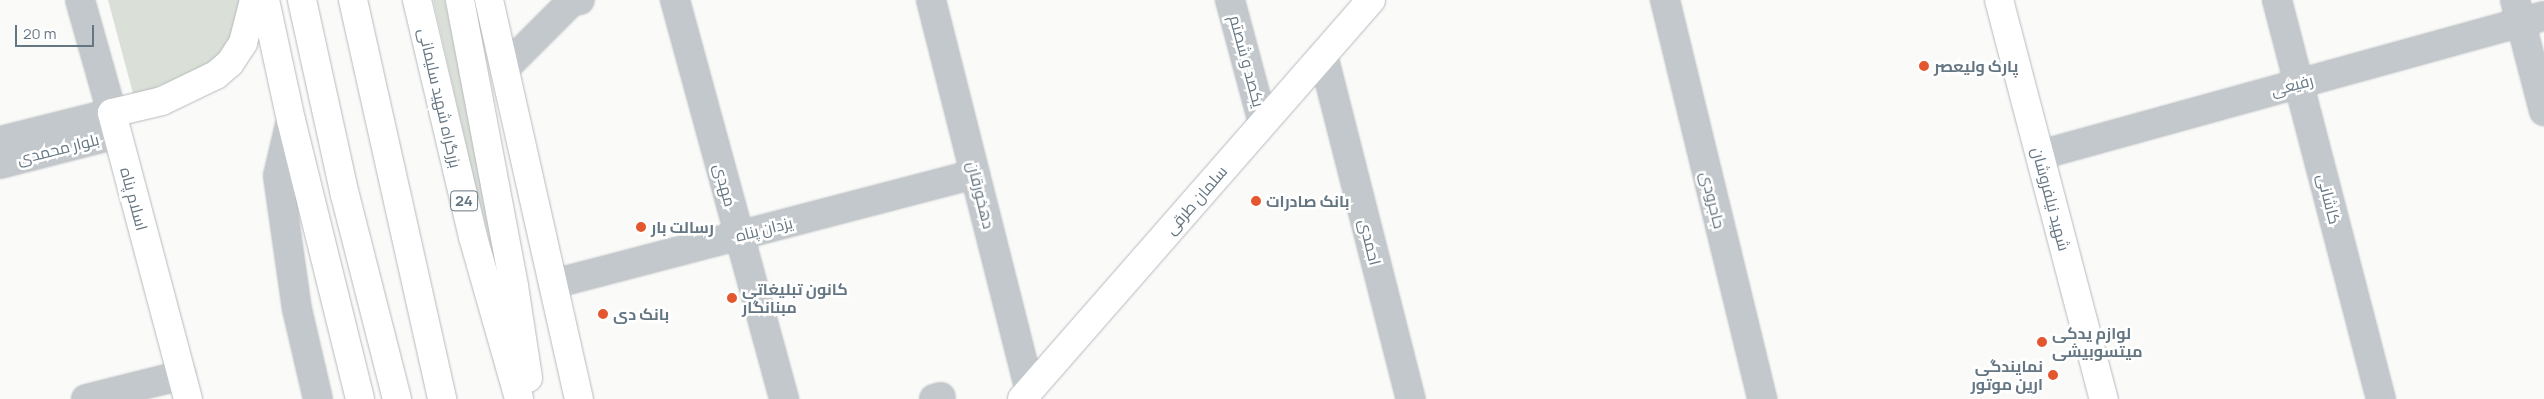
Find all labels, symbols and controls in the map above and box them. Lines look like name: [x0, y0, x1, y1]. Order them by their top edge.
street label: یکصد و شصتم: [1226, 13, 1268, 109]
scale bar: [18, 15, 96, 47]
text: 20 m: [23, 23, 56, 44]
street label: بزرگراه شهید سلیمانی: [415, 26, 465, 170]
place label: پارک ولیعصر: [1934, 56, 2018, 76]
marker: پارک ولیعصر: [1918, 60, 1930, 72]
street label: رفیعی: [2269, 70, 2315, 100]
street label: بلوار محمدی: [15, 130, 101, 168]
street label: شهید نیلفروشان: [2028, 145, 2074, 253]
street label: دهخورقان: [963, 159, 999, 231]
street label: مهدی: [710, 161, 740, 209]
street label: سلمان طرقی: [1161, 162, 1231, 238]
street label: اسلام پناه: [116, 165, 152, 233]
street label: جاجرودی: [1697, 170, 1729, 230]
street label: کاشانی: [2314, 172, 2344, 226]
road number: 24: [449, 188, 479, 214]
place label: بانک صادرات: [1266, 191, 1349, 211]
marker: بانک صادرات: [1250, 195, 1262, 207]
street label: یزدان پناه: [734, 213, 794, 245]
place label: رسالت بار: [651, 217, 714, 237]
street label: احمدی: [1355, 217, 1385, 267]
marker: رسالت بار: [635, 221, 647, 233]
place label: کانون تبلیغاتی مبنانگار: [742, 279, 848, 317]
marker: کانون تبلیغاتی مبنانگار: [726, 292, 738, 304]
place label: بانک دی: [613, 304, 669, 324]
marker: بانک دی: [597, 308, 609, 320]
place label: لوازم یدکی میتسوبیشی: [2052, 323, 2143, 361]
marker: لوازم یدکی میتسوبیشی: [2036, 336, 2048, 348]
place label: نمایندگی ارین موتور: [1971, 356, 2043, 394]
marker: نمایندگی ارین موتور: [2047, 369, 2059, 381]

